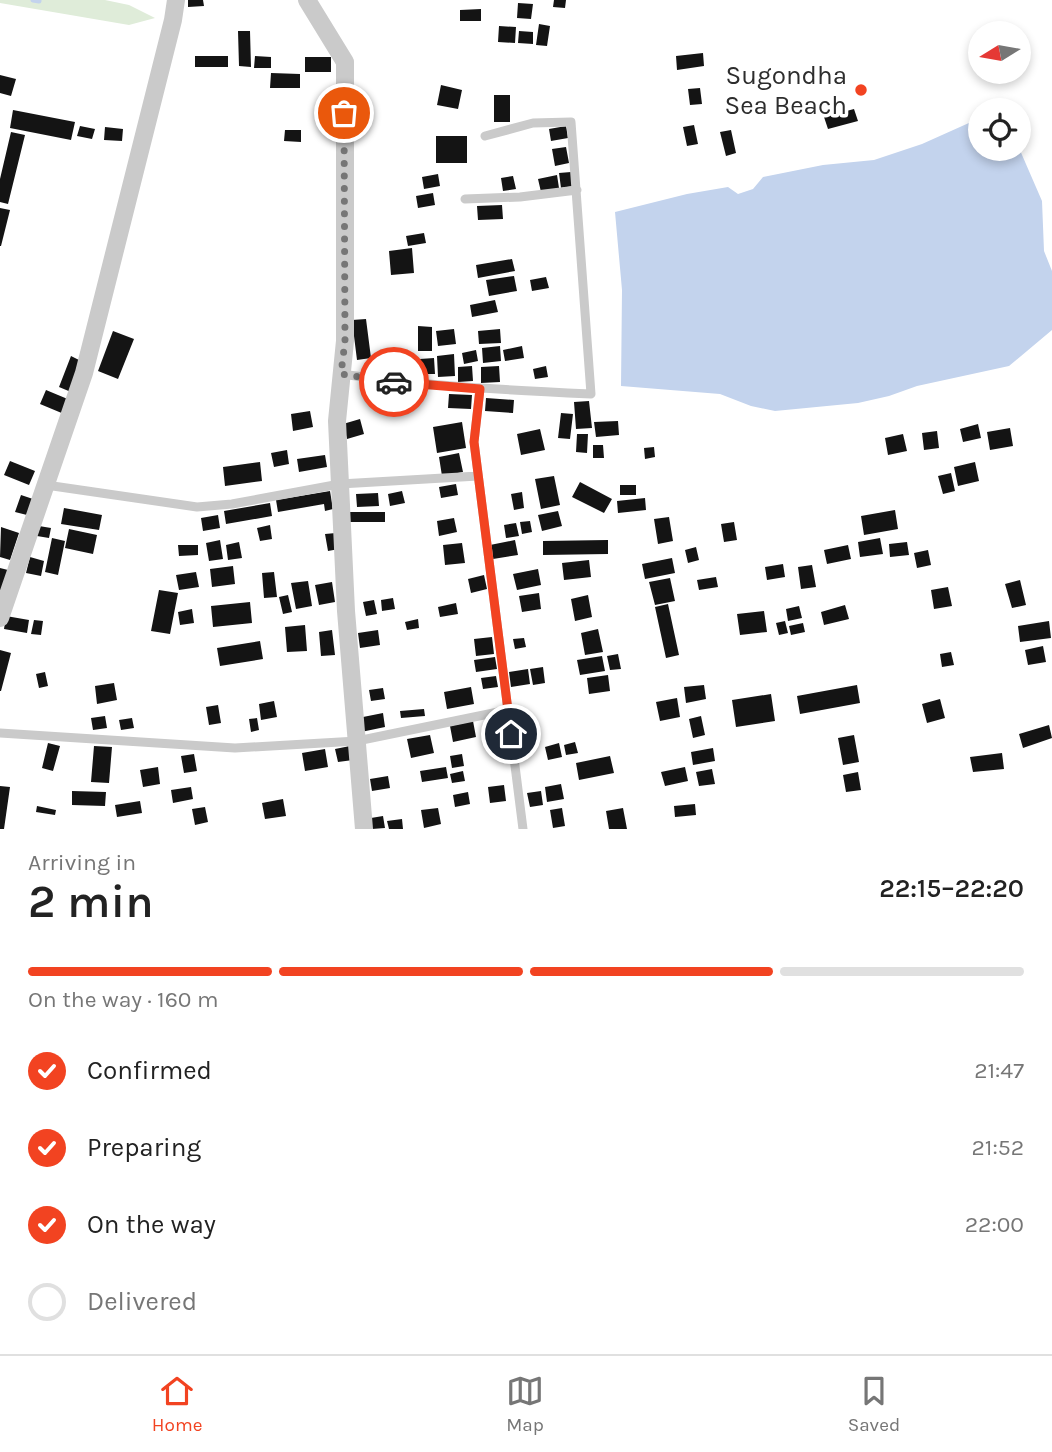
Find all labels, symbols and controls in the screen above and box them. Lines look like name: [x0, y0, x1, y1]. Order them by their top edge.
north arrow: [968, 21, 1031, 84]
map controls: [968, 21, 1031, 161]
place label: Sugondha Sea Beach: [725, 60, 847, 121]
marker: Sugondha Sea Beach: [853, 82, 869, 98]
pin: [314, 83, 374, 143]
icon: bag: [325, 94, 363, 132]
button: locate: [968, 98, 1031, 161]
courier: [359, 347, 429, 417]
icon: car: [375, 363, 413, 401]
pin: [481, 704, 541, 764]
icon: home: [492, 715, 530, 753]
text: Arriving in: [28, 849, 136, 876]
text: 22:15–22:20: [879, 873, 1024, 904]
text: 2 min: [28, 875, 154, 929]
text: On the way · 160 m: [28, 986, 218, 1013]
icon: check: [28, 1052, 66, 1090]
text: Confirmed: [87, 1055, 212, 1086]
text: 21:47: [974, 1057, 1024, 1084]
icon: check: [28, 1129, 66, 1167]
text: Preparing: [87, 1132, 201, 1163]
text: 21:52: [971, 1134, 1024, 1161]
icon: check: [28, 1206, 66, 1244]
text: On the way: [87, 1209, 216, 1240]
text: 22:00: [965, 1211, 1024, 1238]
text: Delivered: [87, 1286, 197, 1317]
tab: Home: [152, 1372, 202, 1436]
tab: Map: [506, 1372, 544, 1436]
tab: Saved: [848, 1372, 900, 1436]

